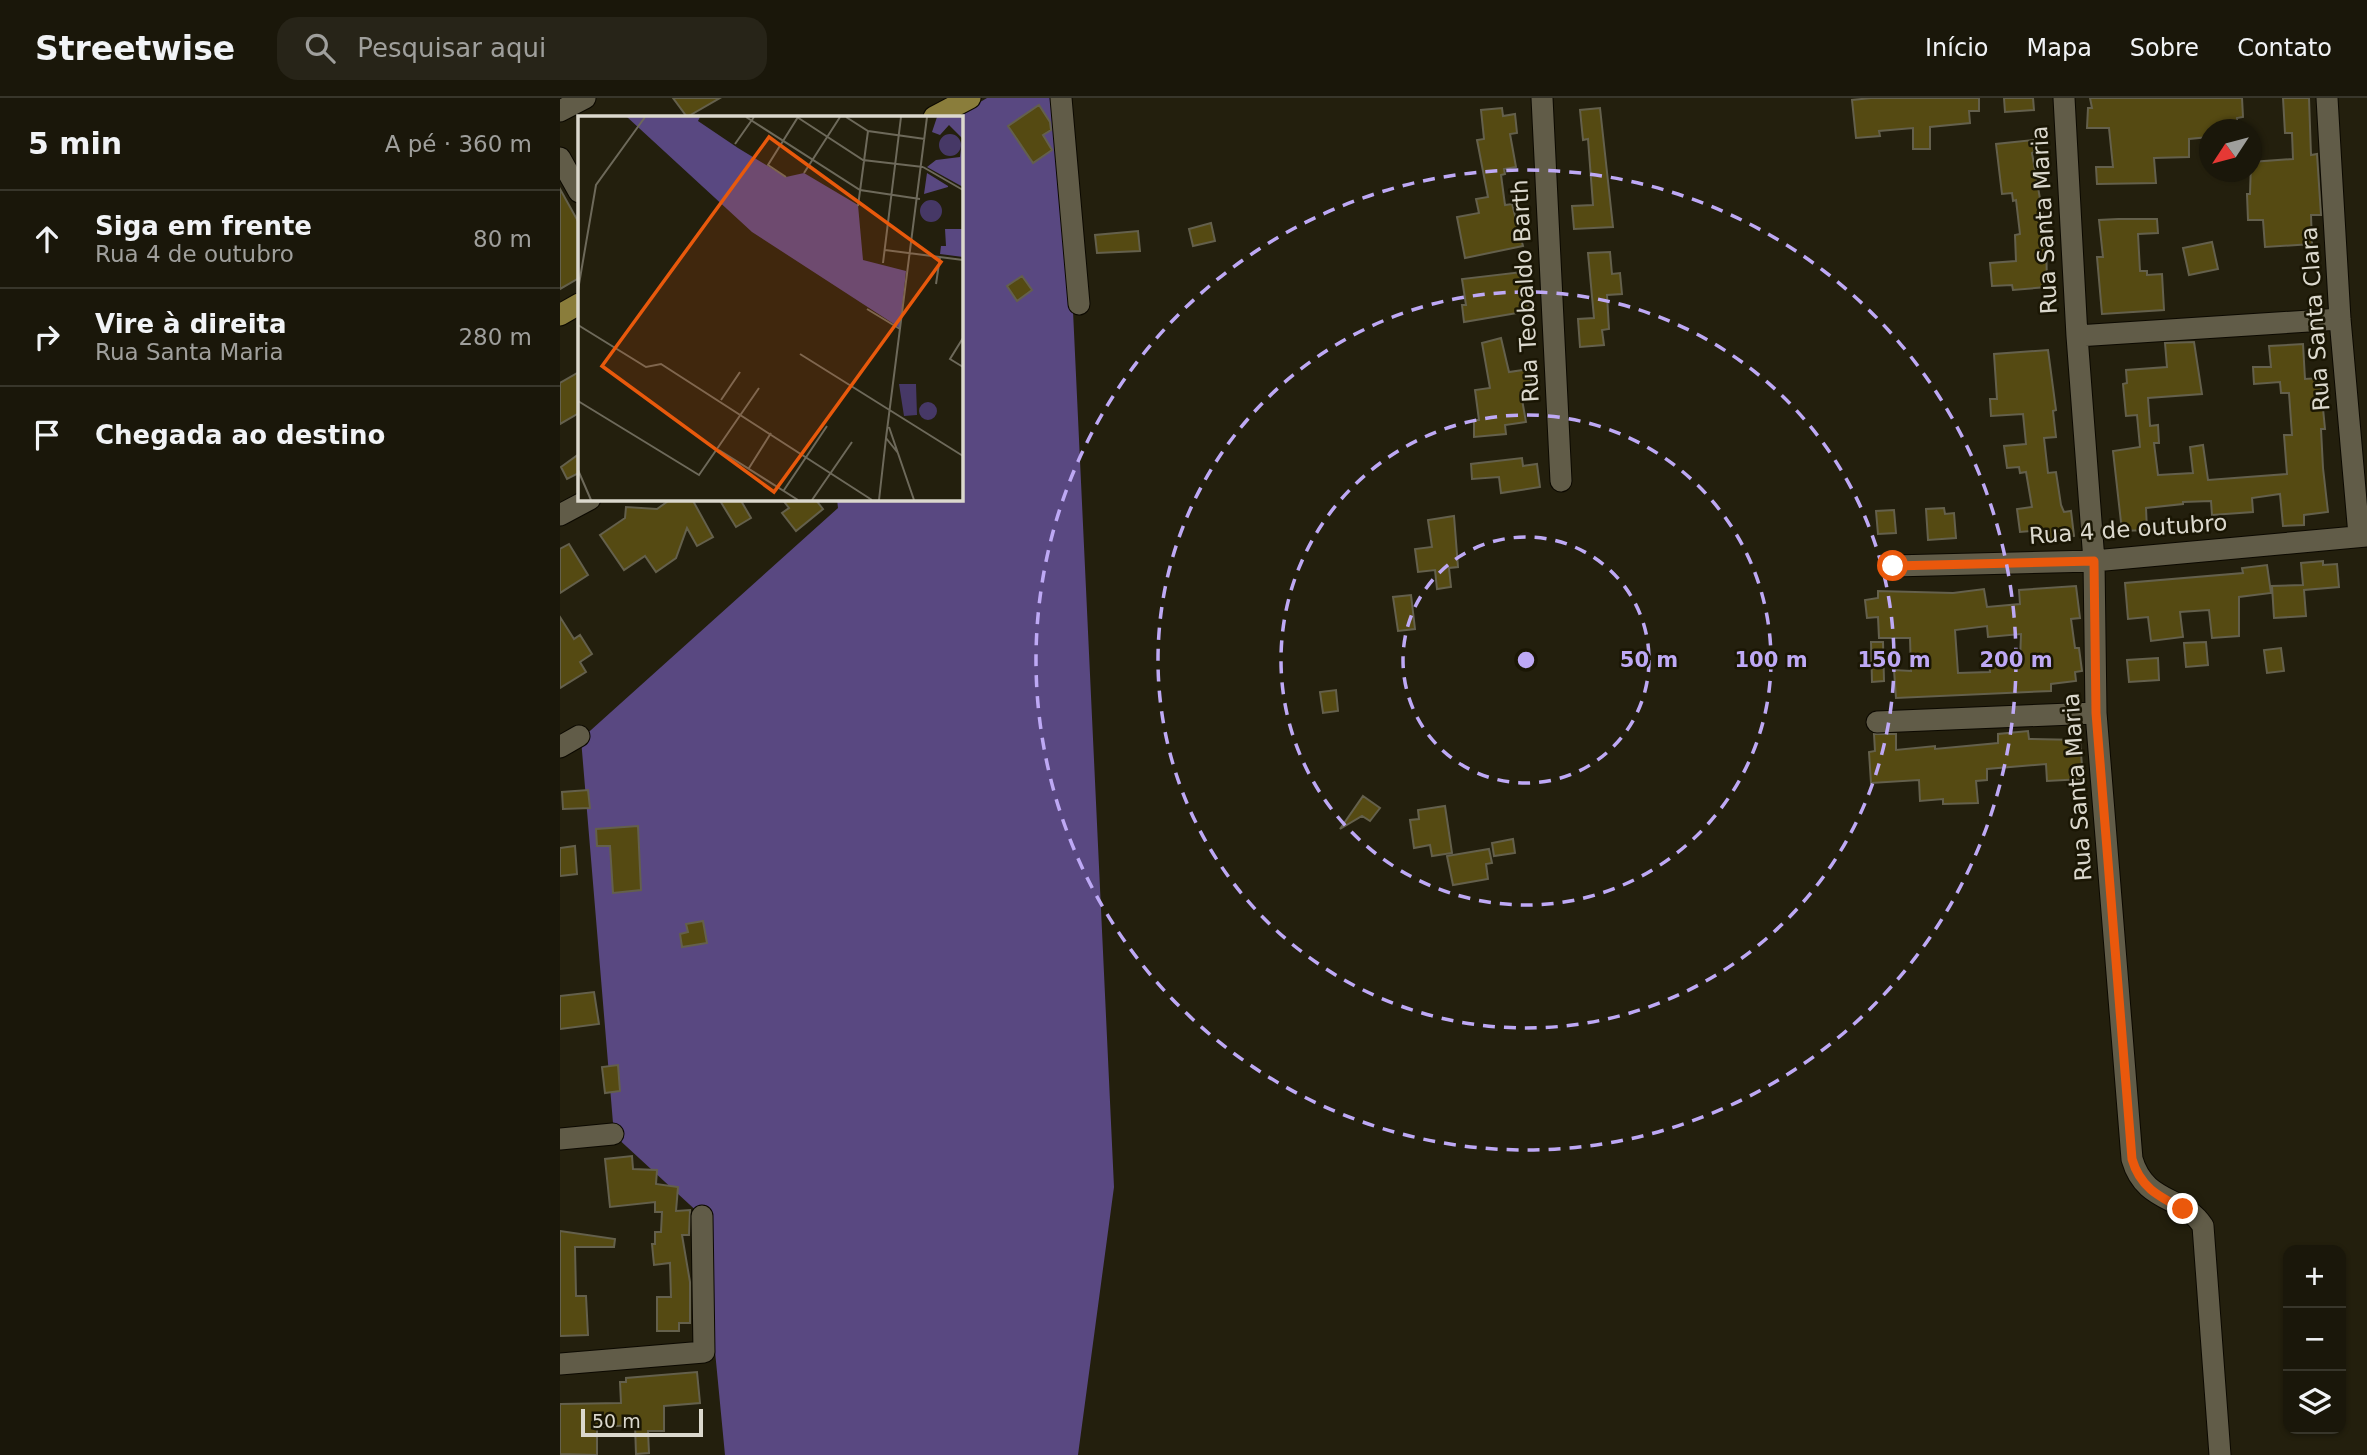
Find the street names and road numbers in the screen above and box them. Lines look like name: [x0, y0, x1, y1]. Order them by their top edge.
street label: Rua Santa Maria: [2026, 125, 2062, 315]
street label: Rua Teobaldo Barth: [1506, 179, 1544, 403]
street label: Rua Santa Clara: [2296, 226, 2334, 412]
street label: Rua 4 de outubro: [2028, 509, 2228, 549]
street label: Rua Santa Maria: [2057, 692, 2097, 882]

